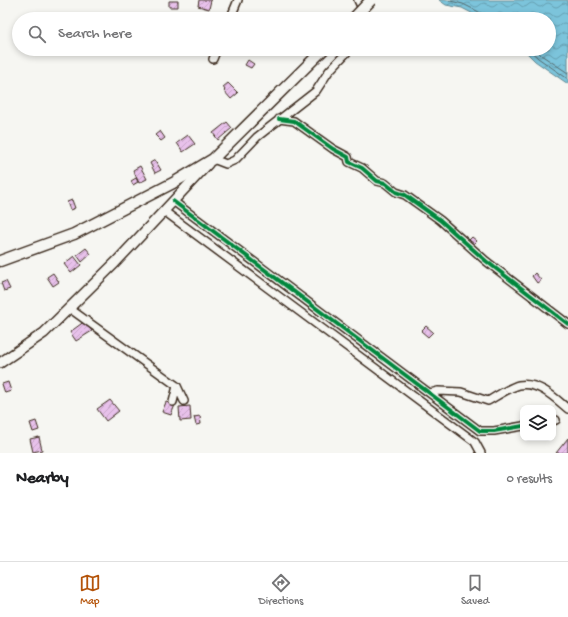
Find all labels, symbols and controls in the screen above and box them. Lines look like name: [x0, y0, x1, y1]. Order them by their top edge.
search box: [12, 12, 556, 56]
icon: search: [26, 23, 48, 45]
text: Search here: [58, 25, 132, 43]
map controls: [520, 405, 556, 441]
button: layers: [520, 405, 556, 441]
text: Nearby: [16, 469, 69, 489]
text: 0 results: [506, 472, 552, 487]
tab: Map: [79, 572, 101, 608]
tab: Directions: [259, 572, 303, 608]
tab: Saved: [461, 572, 489, 608]

